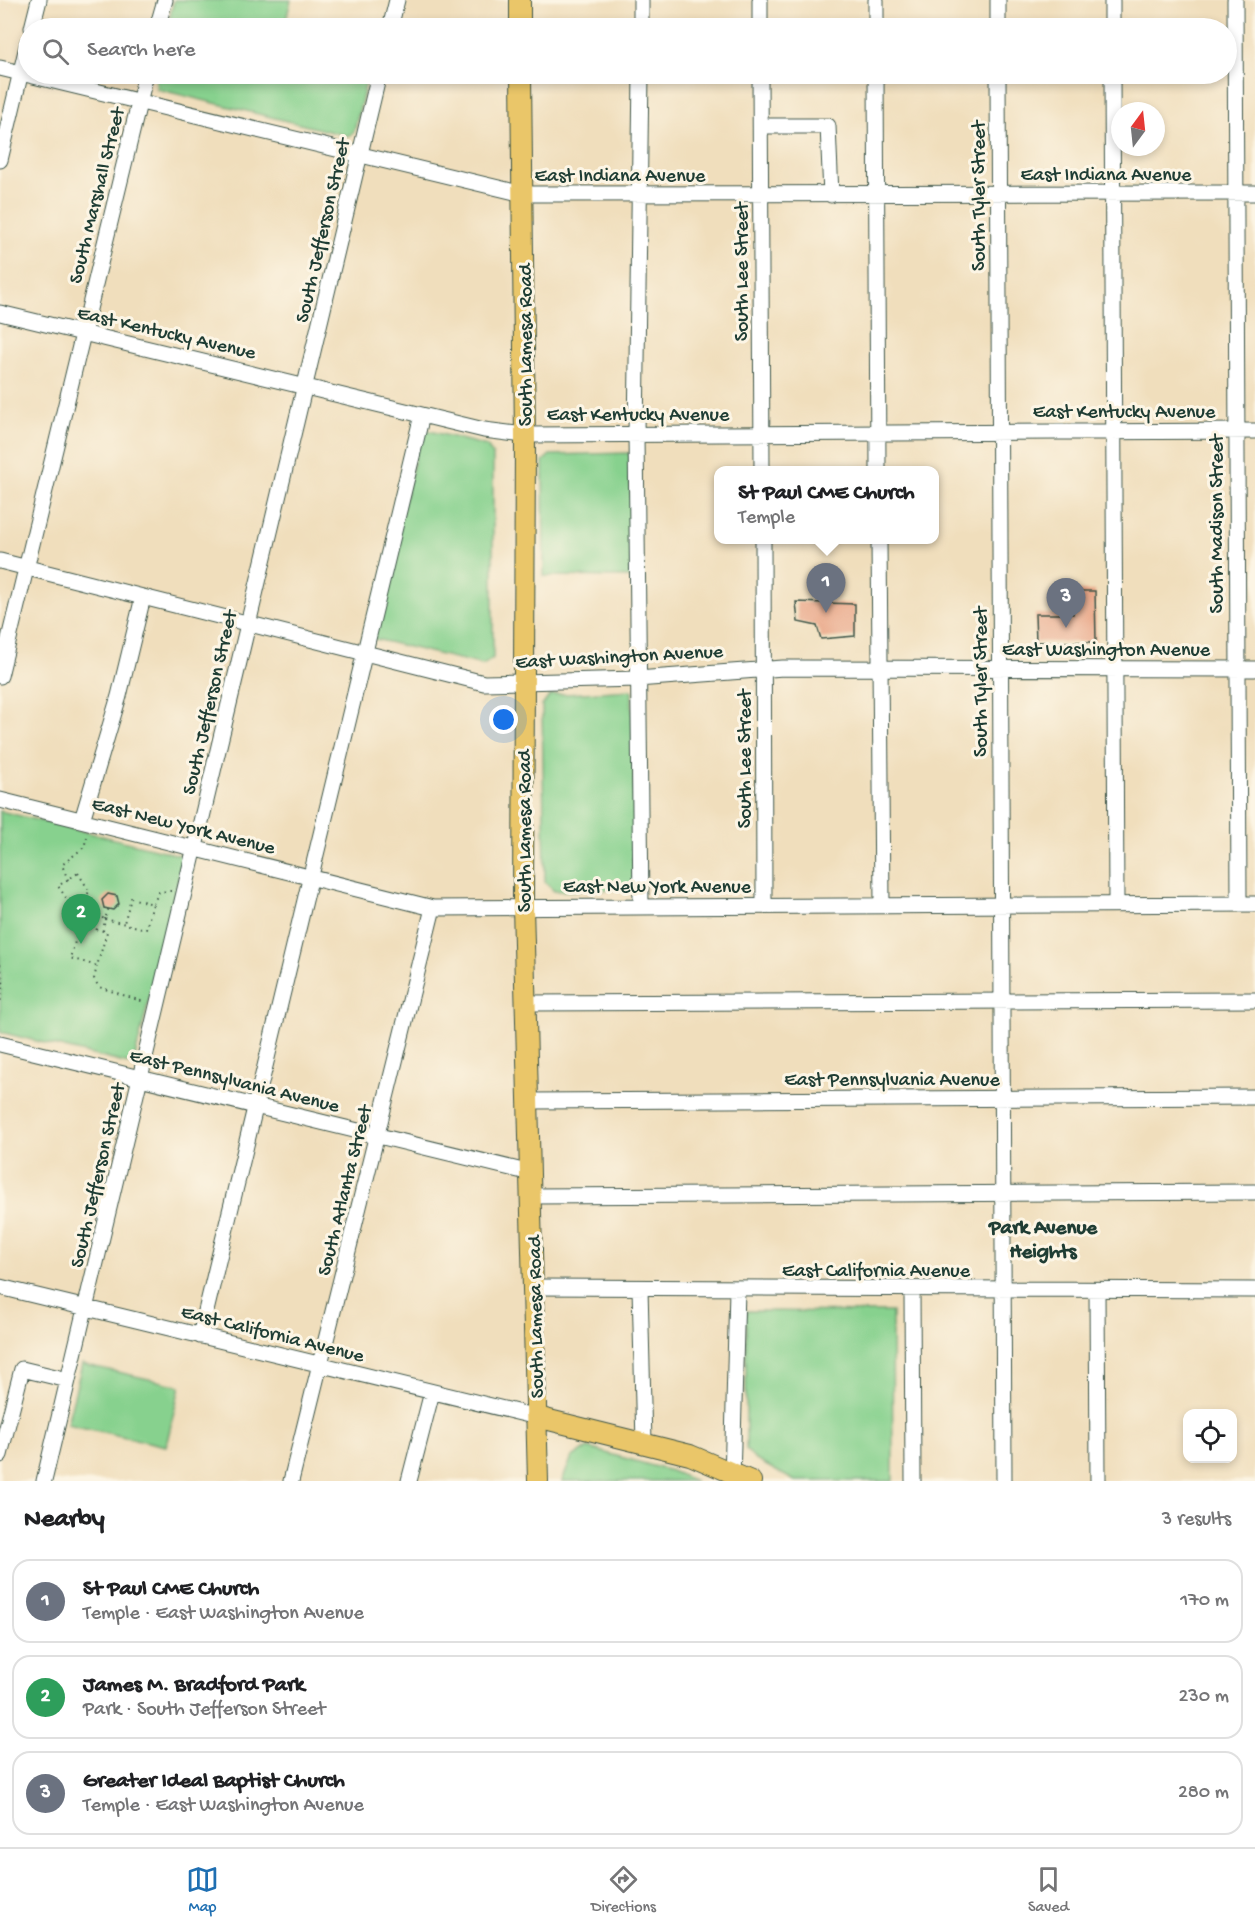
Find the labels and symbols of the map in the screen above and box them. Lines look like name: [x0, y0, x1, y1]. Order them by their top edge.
north arrow: [1111, 102, 1165, 156]
street label: South Marshall Street: [65, 104, 132, 286]
street label: South Tyler Street: [969, 119, 992, 271]
street label: South Jefferson Street: [292, 135, 357, 325]
street label: East Indiana Avenue: [1021, 165, 1192, 188]
street label: East Indiana Avenue: [535, 166, 706, 189]
street label: South Lee Street: [732, 201, 755, 341]
street label: South Lamesa Road: [516, 261, 539, 426]
street label: East Kentucky Avenue: [75, 303, 258, 366]
street label: East Kentucky Avenue: [1033, 402, 1216, 425]
street label: East Kentucky Avenue: [547, 405, 730, 428]
street label: South Madison Street: [1207, 433, 1230, 614]
pin: 1: [806, 564, 846, 613]
pin: 3: [1046, 578, 1086, 628]
street label: South Tyler Street: [971, 605, 994, 757]
street label: South Jefferson Street: [179, 607, 244, 797]
street label: East Washington Avenue: [1002, 640, 1211, 663]
street label: East Washington Avenue: [515, 642, 724, 675]
street label: South Lee Street: [735, 688, 758, 828]
your location: [489, 705, 518, 734]
street label: South Lamesa Road: [515, 747, 538, 912]
street label: East New York Avenue: [89, 793, 278, 861]
street label: East New York Avenue: [563, 877, 752, 900]
pin: 2: [62, 894, 100, 944]
street label: East Pennsylvania Avenue: [127, 1045, 342, 1120]
street label: East Pennsylvania Avenue: [784, 1070, 1000, 1093]
street label: South Jefferson Street: [67, 1080, 132, 1270]
street label: South Atlanta Street: [314, 1101, 379, 1279]
district label: Park Avenue Heights: [988, 1217, 1098, 1266]
street label: South Lamesa Road: [525, 1233, 550, 1398]
street label: East California Avenue: [782, 1261, 971, 1284]
street label: East California Avenue: [178, 1302, 367, 1369]

